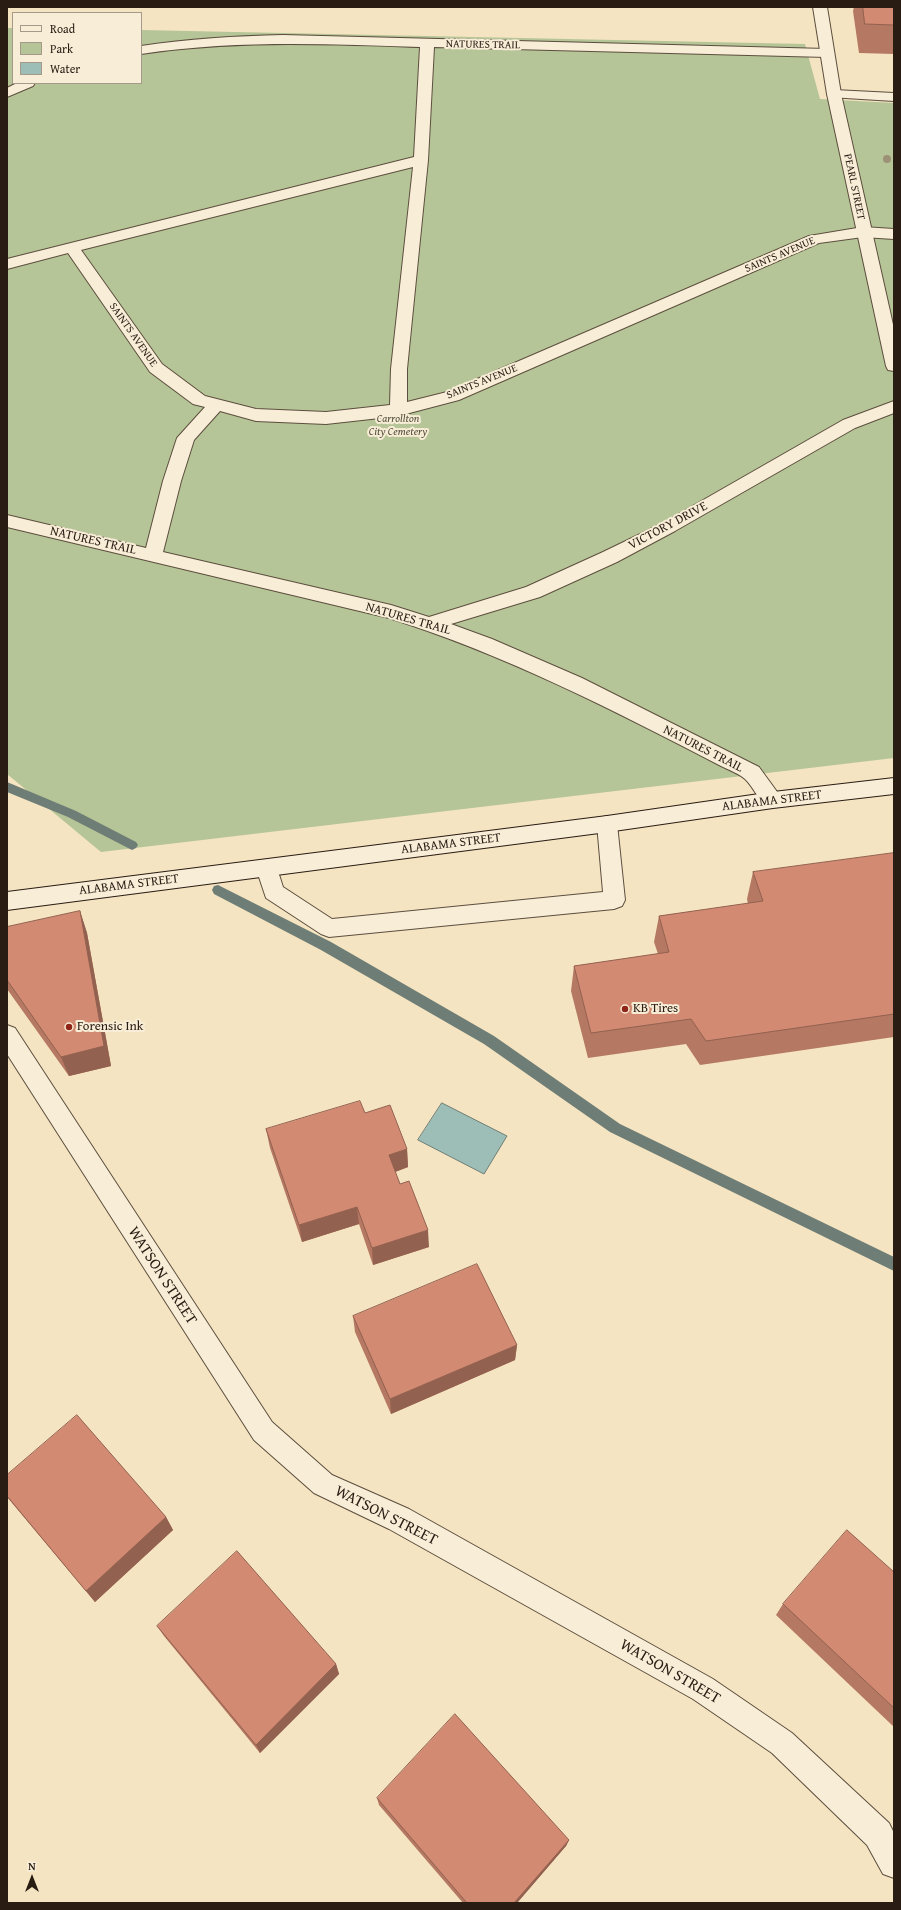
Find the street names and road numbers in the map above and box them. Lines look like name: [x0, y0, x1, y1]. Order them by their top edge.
street label: NATURES TRAIL: [446, 38, 520, 52]
street label: PEARL STREET: [841, 153, 867, 221]
street label: SAINTS AVENUE: [743, 234, 817, 276]
street label: SAINTS AVENUE: [106, 300, 160, 370]
street label: SAINTS AVENUE: [445, 362, 519, 402]
street label: VICTORY DRIVE: [626, 499, 710, 553]
street label: NATURES TRAIL: [48, 524, 138, 558]
street label: NATURES TRAIL: [364, 599, 452, 639]
street label: NATURES TRAIL: [660, 722, 746, 776]
street label: ALABAMA STREET: [721, 787, 823, 815]
street label: ALABAMA STREET: [400, 830, 502, 858]
street label: ALABAMA STREET: [78, 871, 180, 899]
street label: WATSON STREET: [123, 1223, 201, 1329]
street label: WATSON STREET: [331, 1482, 441, 1550]
street label: WATSON STREET: [616, 1635, 724, 1709]

